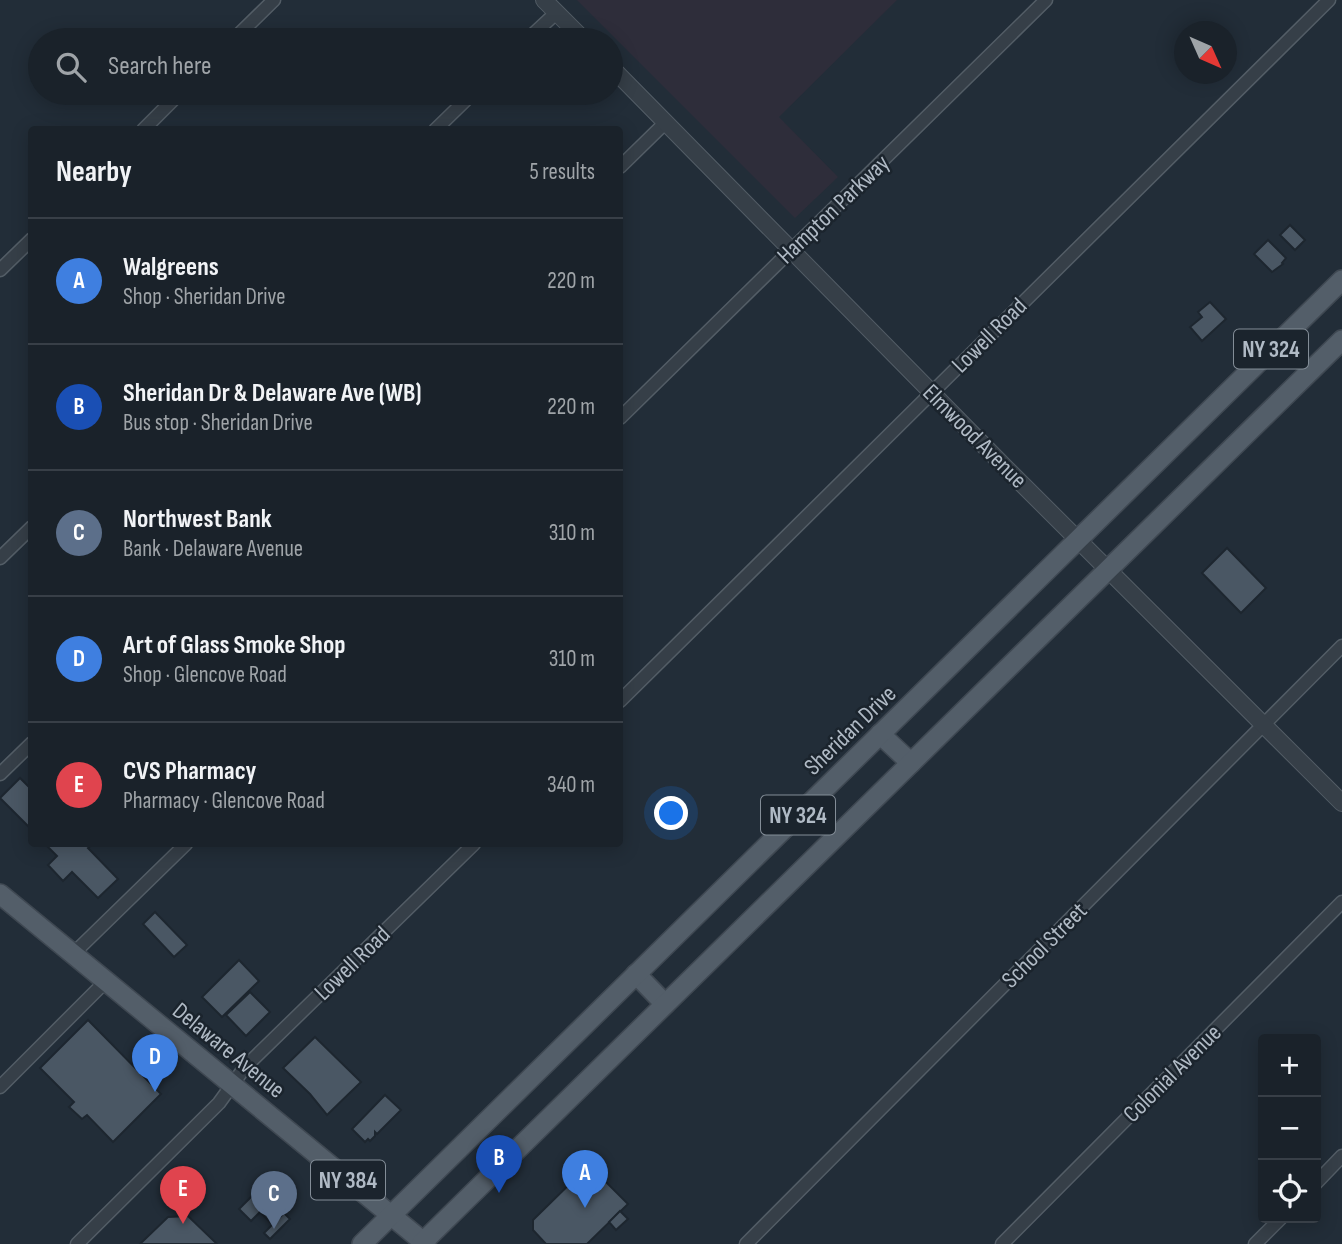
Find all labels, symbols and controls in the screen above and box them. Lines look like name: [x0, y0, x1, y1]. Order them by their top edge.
north arrow: [1174, 21, 1237, 84]
search box: [28, 28, 623, 105]
icon: search: [52, 48, 90, 86]
text: Search here: [108, 51, 211, 82]
street label: Hampton Parkway: [771, 149, 895, 270]
text: Nearby: [56, 154, 132, 190]
text: 5 results: [529, 158, 595, 186]
text: Walgreens: [123, 252, 219, 283]
text: A: [74, 267, 84, 295]
text: 220 m: [547, 267, 595, 295]
text: Shop · Sheridan Drive: [123, 283, 286, 311]
street label: Lowell Road: [946, 292, 1033, 379]
road number: NY 324: [1234, 330, 1308, 368]
text: Sheridan Dr & Delaware Ave (WB): [123, 378, 422, 409]
street label: Elmwood Avenue: [916, 378, 1033, 495]
text: B: [74, 393, 84, 421]
text: 220 m: [547, 393, 595, 421]
text: Bus stop · Sheridan Drive: [123, 409, 313, 437]
text: Northwest Bank: [123, 504, 272, 535]
text: C: [73, 519, 85, 547]
text: 310 m: [549, 519, 595, 547]
text: Bank · Delaware Avenue: [123, 535, 303, 563]
text: Art of Glass Smoke Shop: [123, 630, 346, 661]
text: D: [73, 645, 85, 673]
text: 310 m: [549, 645, 595, 673]
text: Shop · Glencove Road: [123, 661, 287, 689]
street label: Sheridan Drive: [798, 679, 902, 781]
text: CVS Pharmacy: [123, 756, 256, 787]
text: E: [74, 771, 84, 799]
text: 340 m: [547, 771, 595, 799]
text: Pharmacy · Glencove Road: [123, 787, 325, 815]
your location: [654, 796, 688, 830]
road number: NY 324: [761, 796, 835, 834]
street label: School Street: [996, 897, 1093, 994]
street label: Lowell Road: [308, 920, 396, 1007]
street label: Delaware Avenue: [167, 996, 291, 1104]
street label: Colonial Avenue: [1117, 1018, 1227, 1128]
pin: D: [132, 1034, 178, 1092]
map controls: [1258, 1034, 1321, 1223]
button: +: [1258, 1034, 1321, 1097]
button: −: [1258, 1097, 1321, 1160]
pin: B: [476, 1135, 522, 1193]
pin: A: [562, 1150, 608, 1208]
button: locate: [1258, 1160, 1321, 1223]
road number: NY 384: [311, 1161, 385, 1200]
pin: E: [160, 1166, 206, 1224]
pin: C: [251, 1171, 297, 1229]

